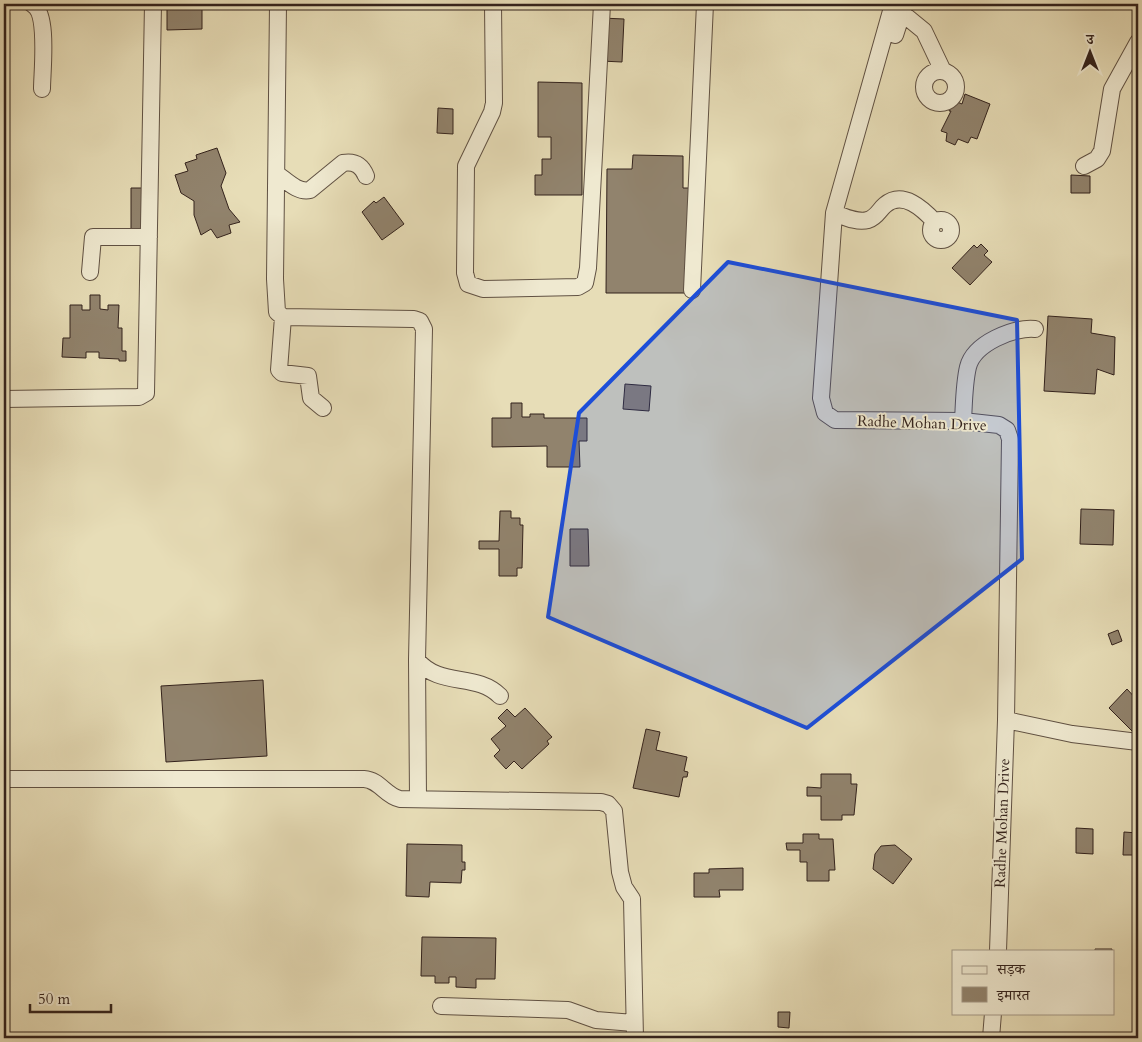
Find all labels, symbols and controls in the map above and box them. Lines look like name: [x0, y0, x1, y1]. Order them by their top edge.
north arrow: [1064, 28, 1114, 78]
text: उ: [1085, 30, 1094, 49]
street label: Radhe Mohan Drive: [857, 411, 987, 435]
street label: Radhe Mohan Drive: [990, 758, 1014, 888]
legend: [952, 950, 1114, 1014]
text: सड़क: [996, 959, 1026, 979]
scale bar: [30, 982, 111, 1014]
text: इमारत: [996, 985, 1031, 1005]
text: 50 m: [38, 989, 70, 1009]

